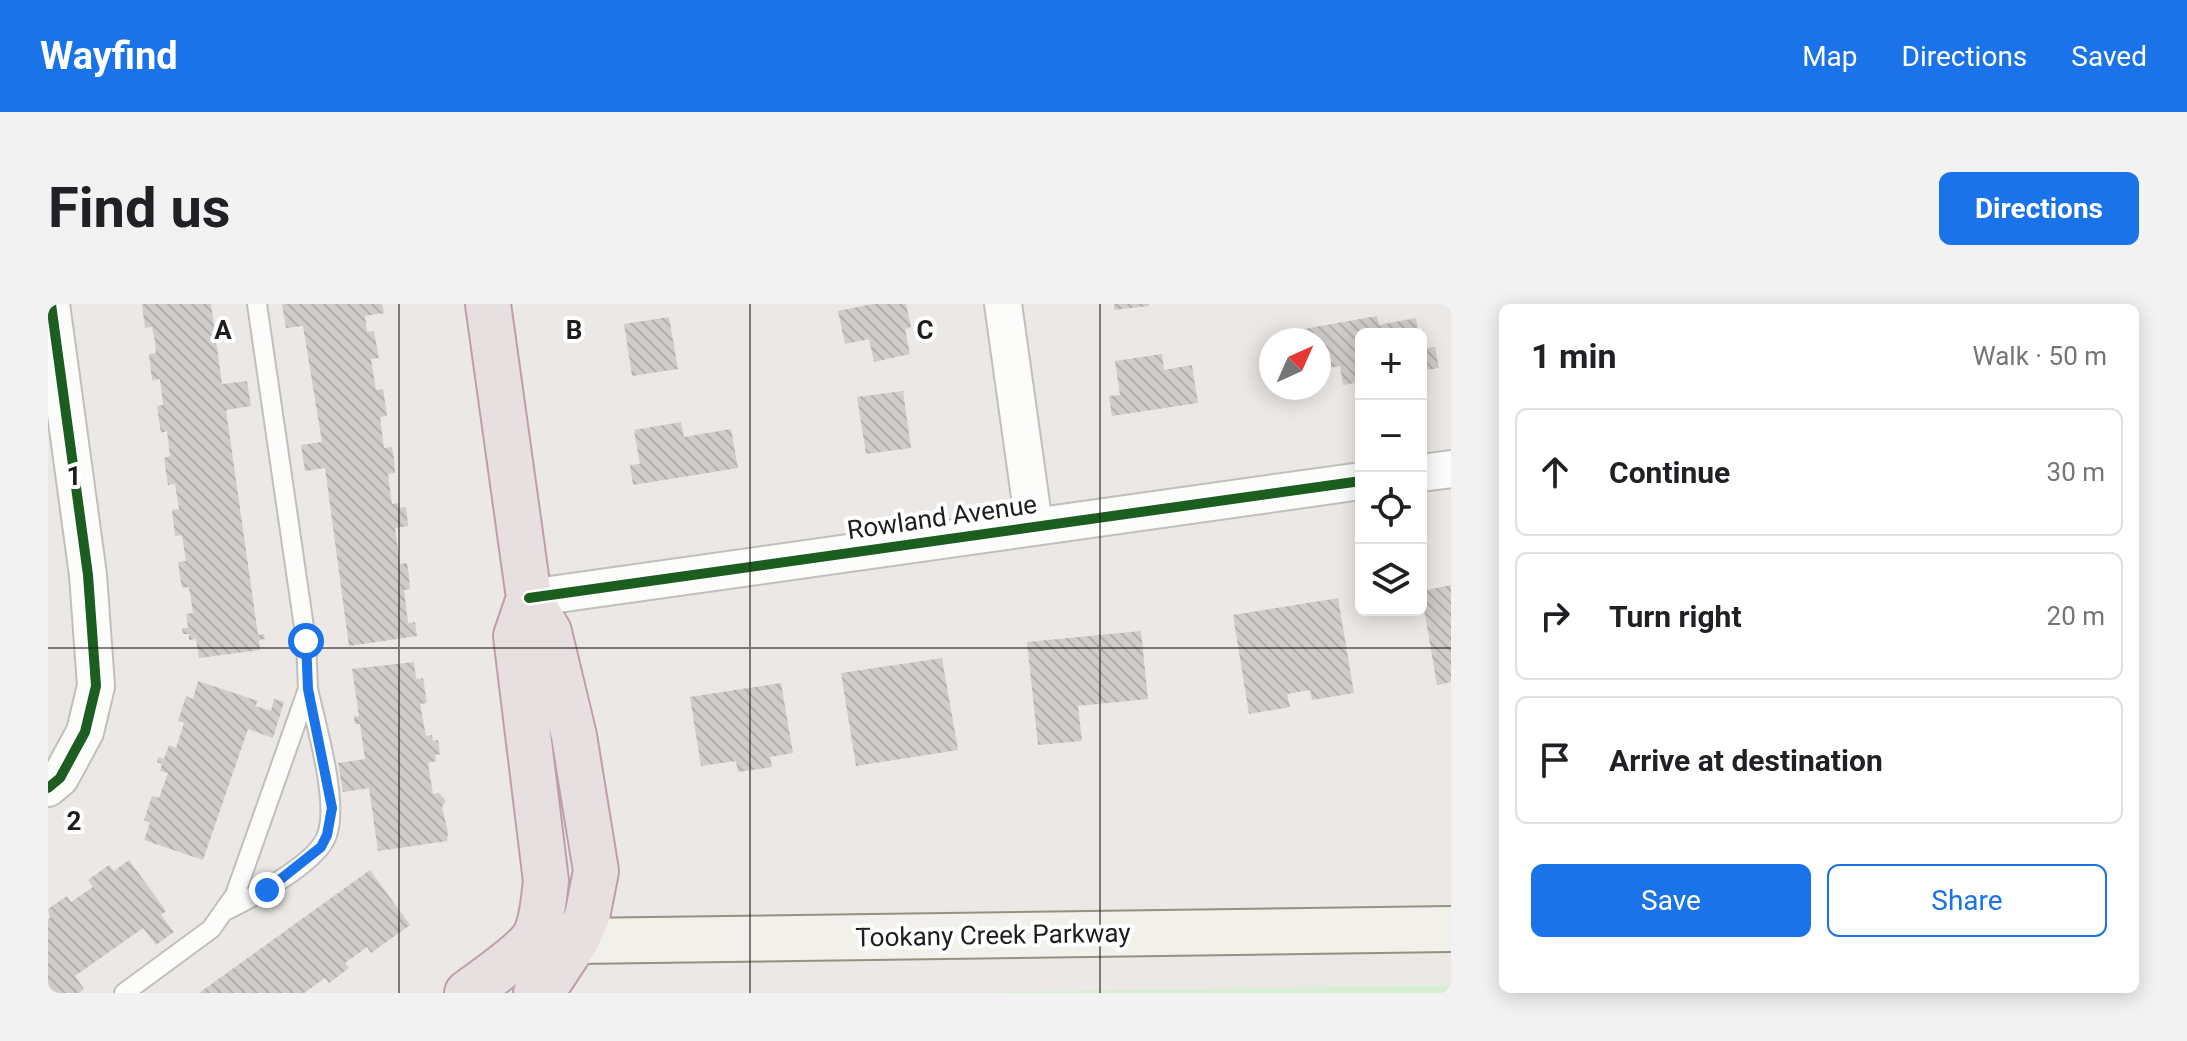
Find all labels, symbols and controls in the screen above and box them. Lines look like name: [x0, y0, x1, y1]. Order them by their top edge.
text: Wayfind: [40, 34, 178, 78]
text: Map: [1802, 40, 1858, 73]
text: Directions: [1902, 40, 2027, 73]
text: Saved: [2071, 40, 2147, 73]
button: Directions: [1939, 172, 2139, 245]
text: Find us: [48, 175, 231, 241]
text: A: [214, 315, 232, 345]
text: B: [566, 315, 582, 345]
text: C: [916, 315, 934, 345]
north arrow: [1259, 328, 1331, 400]
map controls: [1355, 328, 1427, 616]
button: +: [1355, 328, 1427, 400]
text: 1 min: [1531, 336, 1616, 376]
text: Walk · 50 m: [1973, 341, 2107, 371]
button: −: [1355, 400, 1427, 472]
icon: ahead: [1533, 450, 1577, 494]
text: Continue: [1609, 455, 1730, 490]
text: 30 m: [2047, 457, 2105, 487]
text: 1: [67, 461, 81, 491]
button: locate: [1355, 472, 1427, 544]
street label: Rowland Avenue: [845, 489, 1039, 545]
button: layers: [1355, 544, 1427, 616]
icon: right: [1533, 594, 1577, 638]
text: Turn right: [1609, 599, 1742, 634]
text: 20 m: [2047, 601, 2105, 631]
route start: [288, 623, 324, 659]
icon: arrive: [1533, 738, 1577, 782]
text: Arrive at destination: [1609, 743, 1883, 778]
text: 2: [67, 806, 81, 836]
button: Save: [1531, 864, 1811, 937]
button: Share: [1827, 864, 2107, 937]
route end: [249, 872, 285, 908]
street label: Tookany Creek Parkway: [855, 918, 1131, 952]

